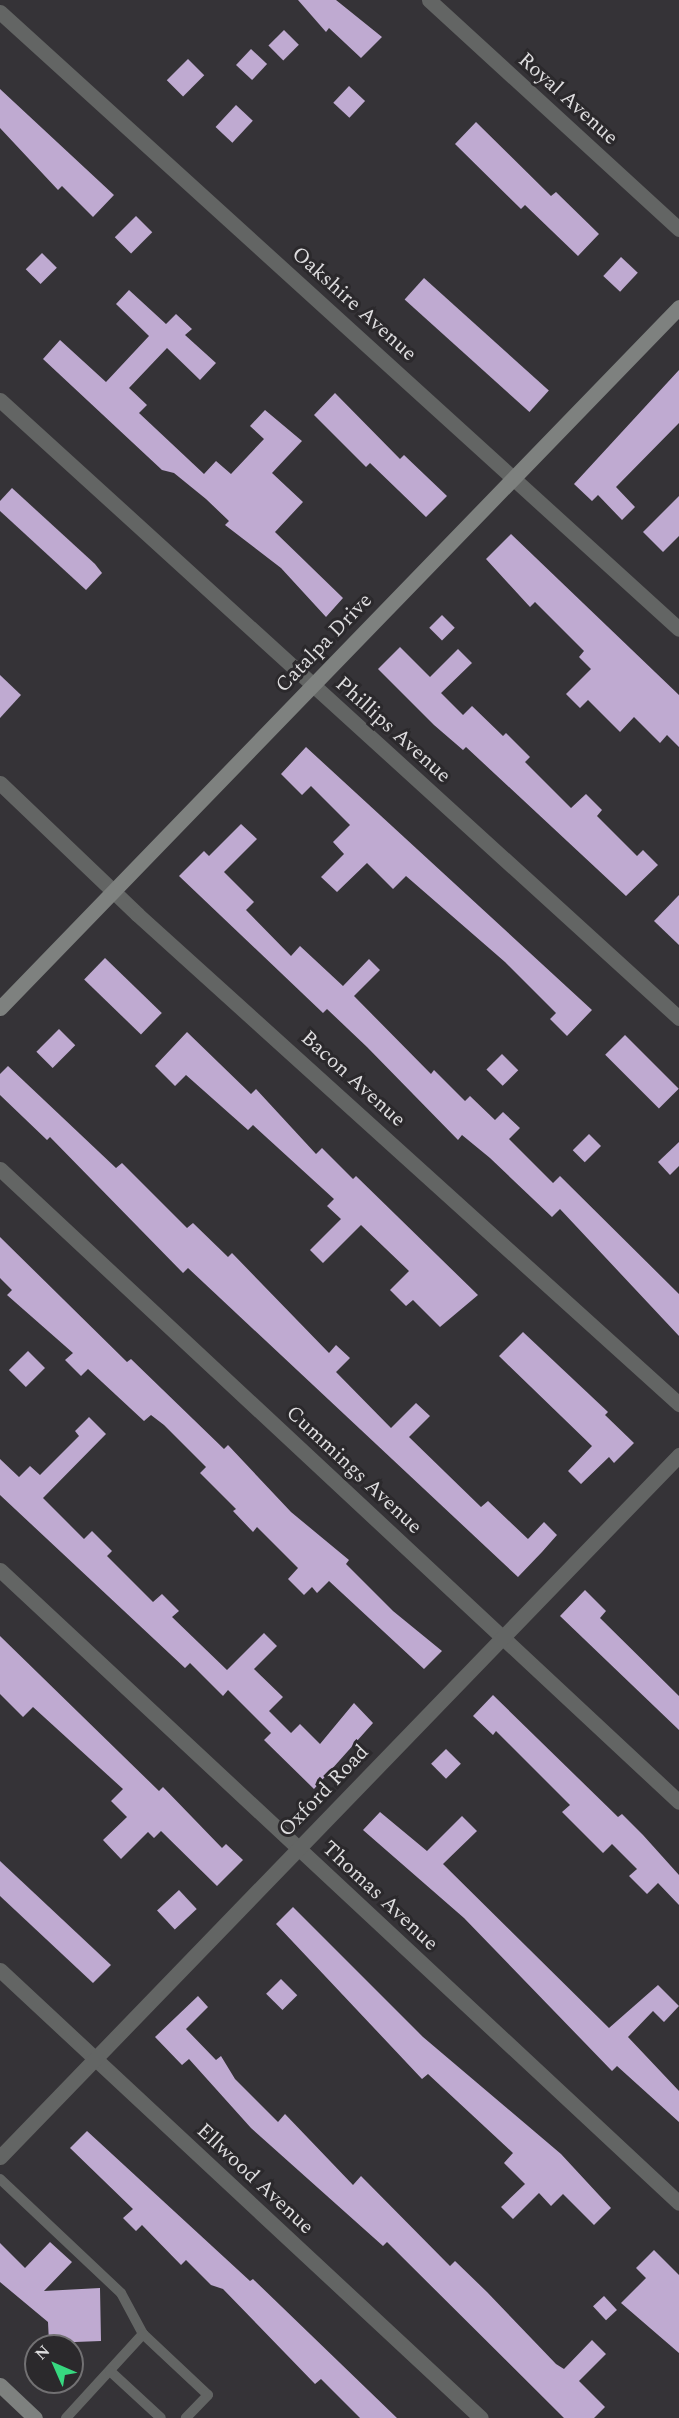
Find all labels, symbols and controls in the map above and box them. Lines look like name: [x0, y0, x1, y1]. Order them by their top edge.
street label: Royal Avenue: [513, 47, 623, 151]
street label: Oakshire Avenue: [286, 241, 422, 367]
street label: Catalpa Drive: [270, 588, 378, 698]
street label: Phillips Avenue: [330, 672, 456, 788]
street label: Bacon Avenue: [295, 1025, 411, 1133]
street label: Cummings Avenue: [281, 1401, 427, 1539]
street label: Oxford Road: [274, 1740, 374, 1842]
street label: Thomas Avenue: [317, 1836, 443, 1956]
street label: Ellwood Avenue: [191, 2118, 319, 2240]
north arrow: [24, 2334, 84, 2394]
text: N: [30, 2340, 56, 2366]

